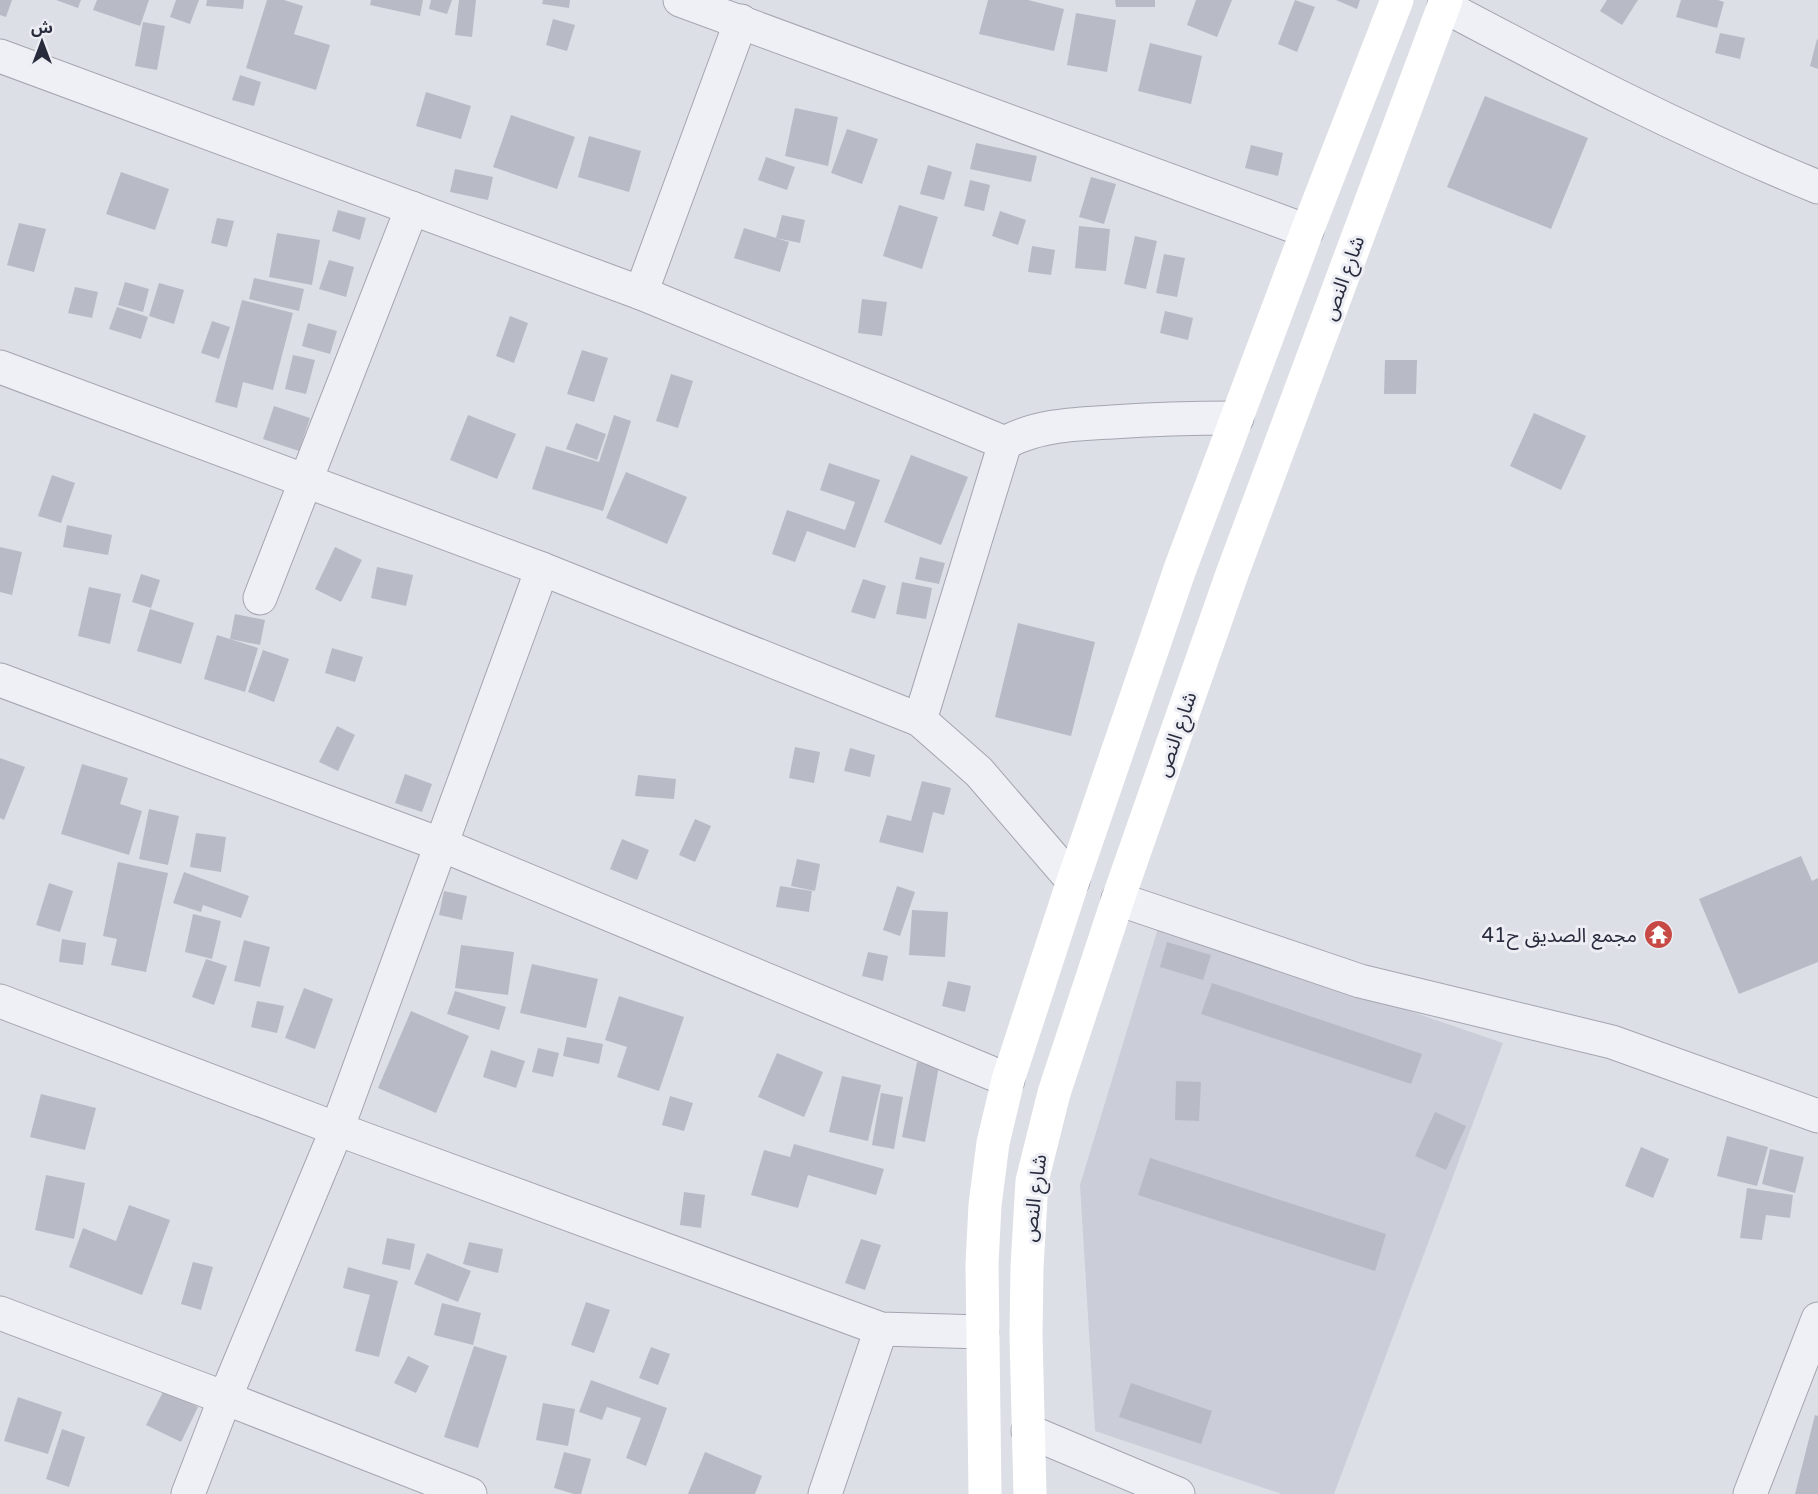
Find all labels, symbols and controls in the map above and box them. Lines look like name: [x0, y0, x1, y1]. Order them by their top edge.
north arrow: [12, 12, 72, 72]
text: ش: [31, 18, 53, 38]
street label: شارع النص: [1318, 233, 1372, 324]
street label: شارع النص: [1151, 689, 1205, 781]
temple icon: مجمع الصديق ح41: [1642, 919, 1674, 951]
place label: مجمع الصديق ح41: [1482, 924, 1637, 950]
street label: شارع النص: [1018, 1153, 1054, 1244]

